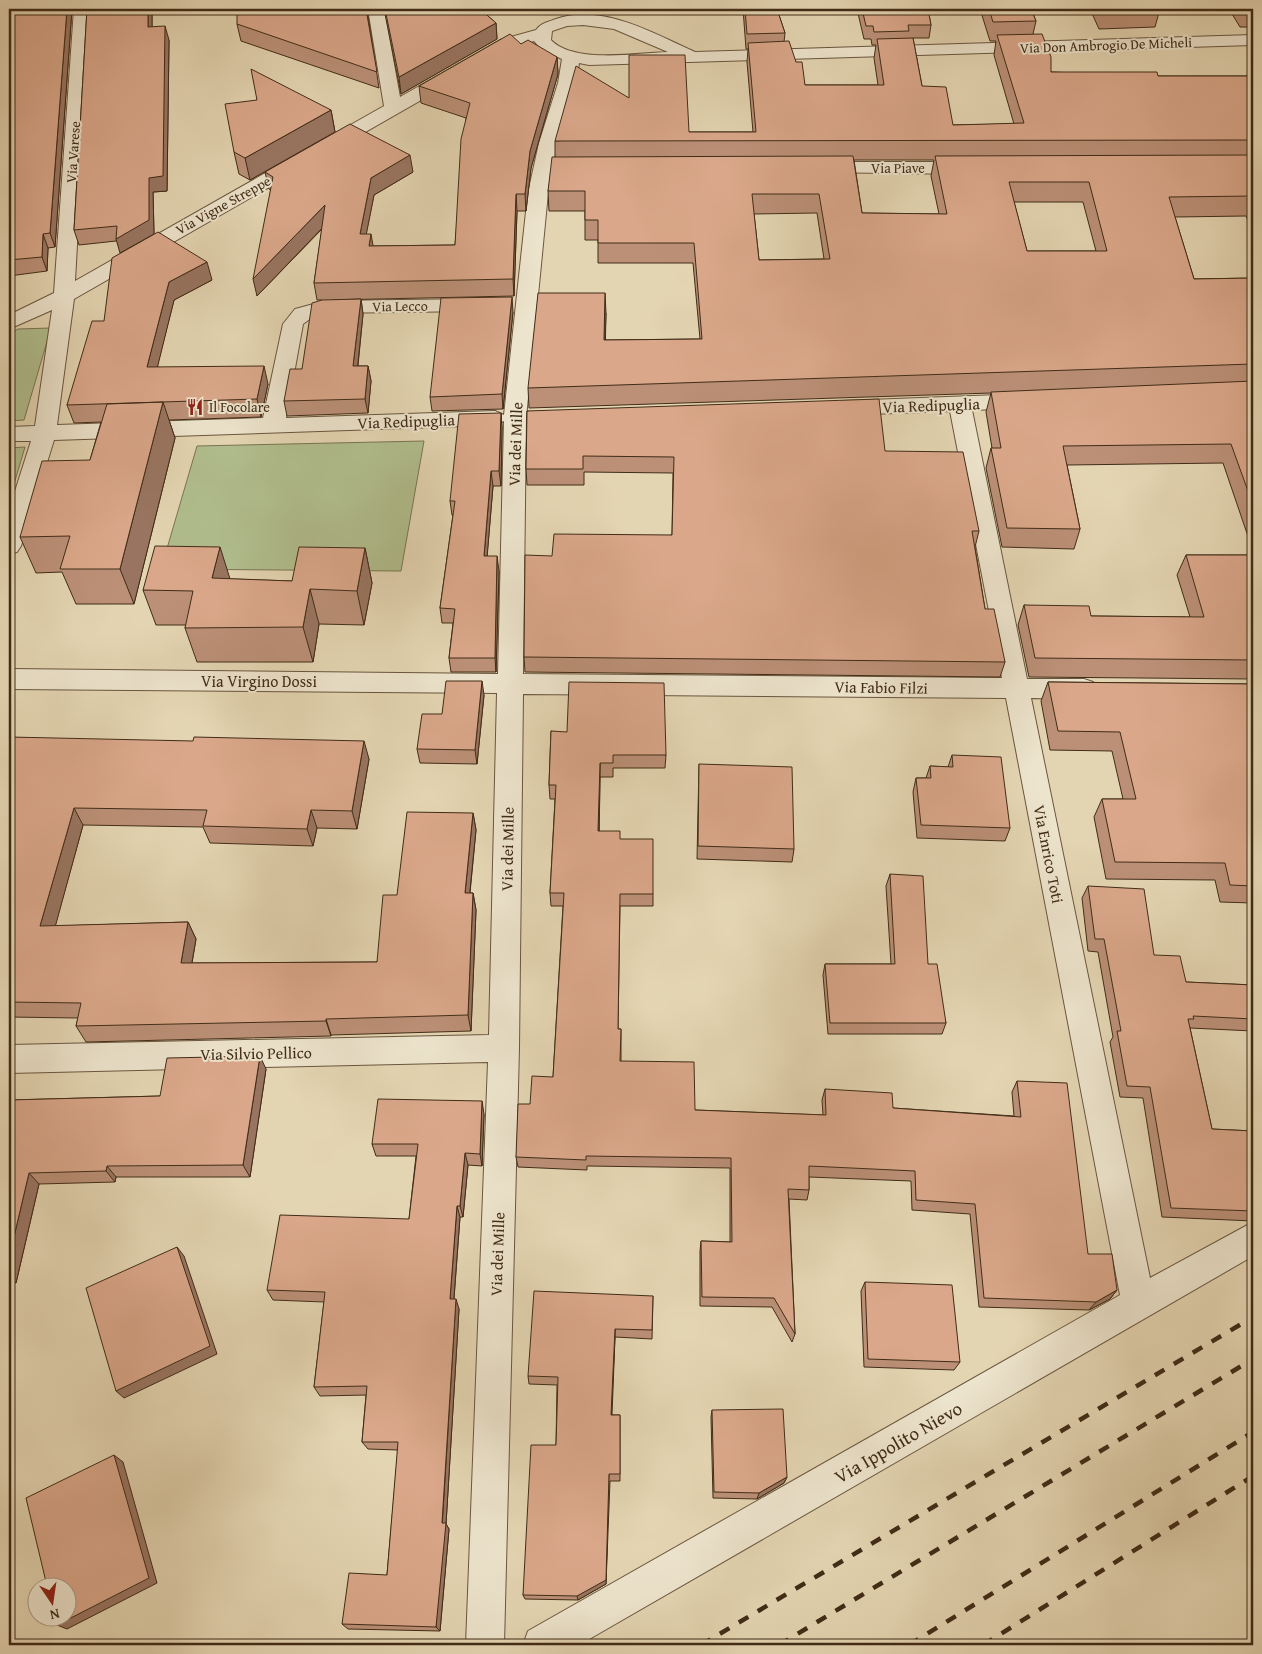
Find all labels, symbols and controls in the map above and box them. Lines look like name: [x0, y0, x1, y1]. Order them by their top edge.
street label: Via Don Ambrogio De Micheli: [1020, 32, 1192, 58]
street label: Via Varese: [61, 120, 85, 184]
street label: Via Piave: [871, 158, 925, 178]
street label: Via Vigne Streppe: [172, 170, 275, 239]
street label: Via Lecco: [372, 296, 428, 316]
street label: Via Redipuglia: [882, 391, 981, 419]
restaurant icon: Il Focolare: [185, 397, 205, 417]
place label: Il Focolare: [209, 397, 270, 417]
street label: Via dei Mille: [502, 401, 528, 487]
street label: Via Redipuglia: [357, 407, 456, 435]
street label: Via Virgino Dossi: [201, 669, 317, 693]
street label: Via Fabio Filzi: [834, 674, 928, 700]
street label: Via Enrico Toti: [1028, 803, 1070, 906]
street label: Via dei Mille: [494, 807, 520, 891]
street label: Via Silvio Pellico: [200, 1040, 312, 1066]
street label: Via dei Mille: [484, 1211, 510, 1297]
street label: Via Ippolito Nievo: [829, 1394, 967, 1490]
north arrow: [28, 1576, 78, 1626]
text: N: [47, 1604, 62, 1626]

